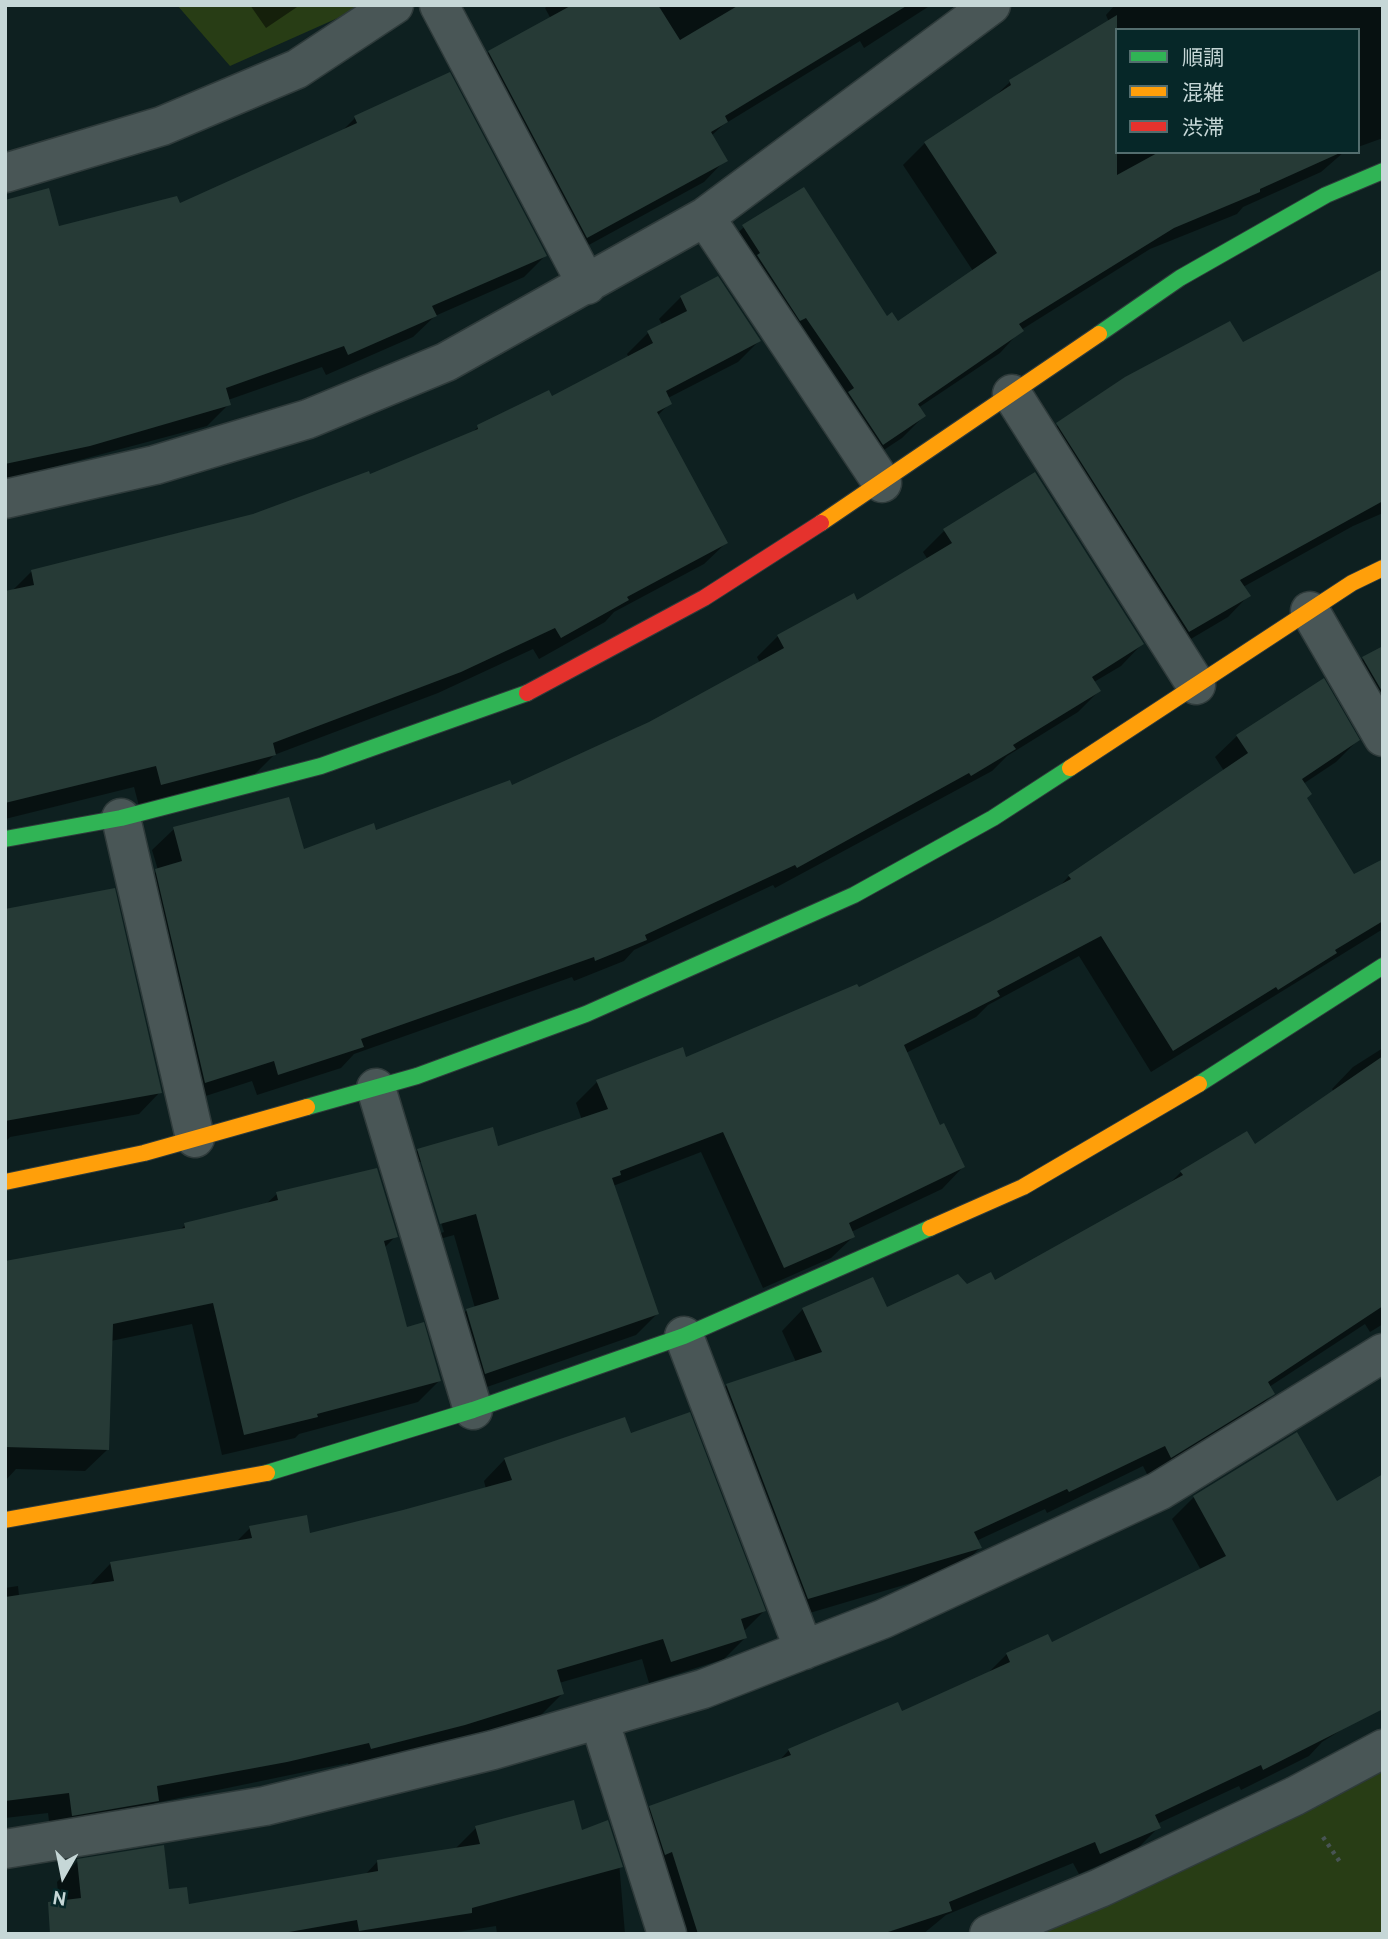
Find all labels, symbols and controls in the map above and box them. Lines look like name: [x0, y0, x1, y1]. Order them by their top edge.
legend: [1115, 28, 1360, 154]
text: 順調: [1182, 46, 1224, 73]
text: 混雑: [1182, 81, 1224, 108]
text: 渋滞: [1182, 116, 1224, 143]
north arrow: [28, 1841, 98, 1911]
text: N: [51, 1884, 68, 1910]

